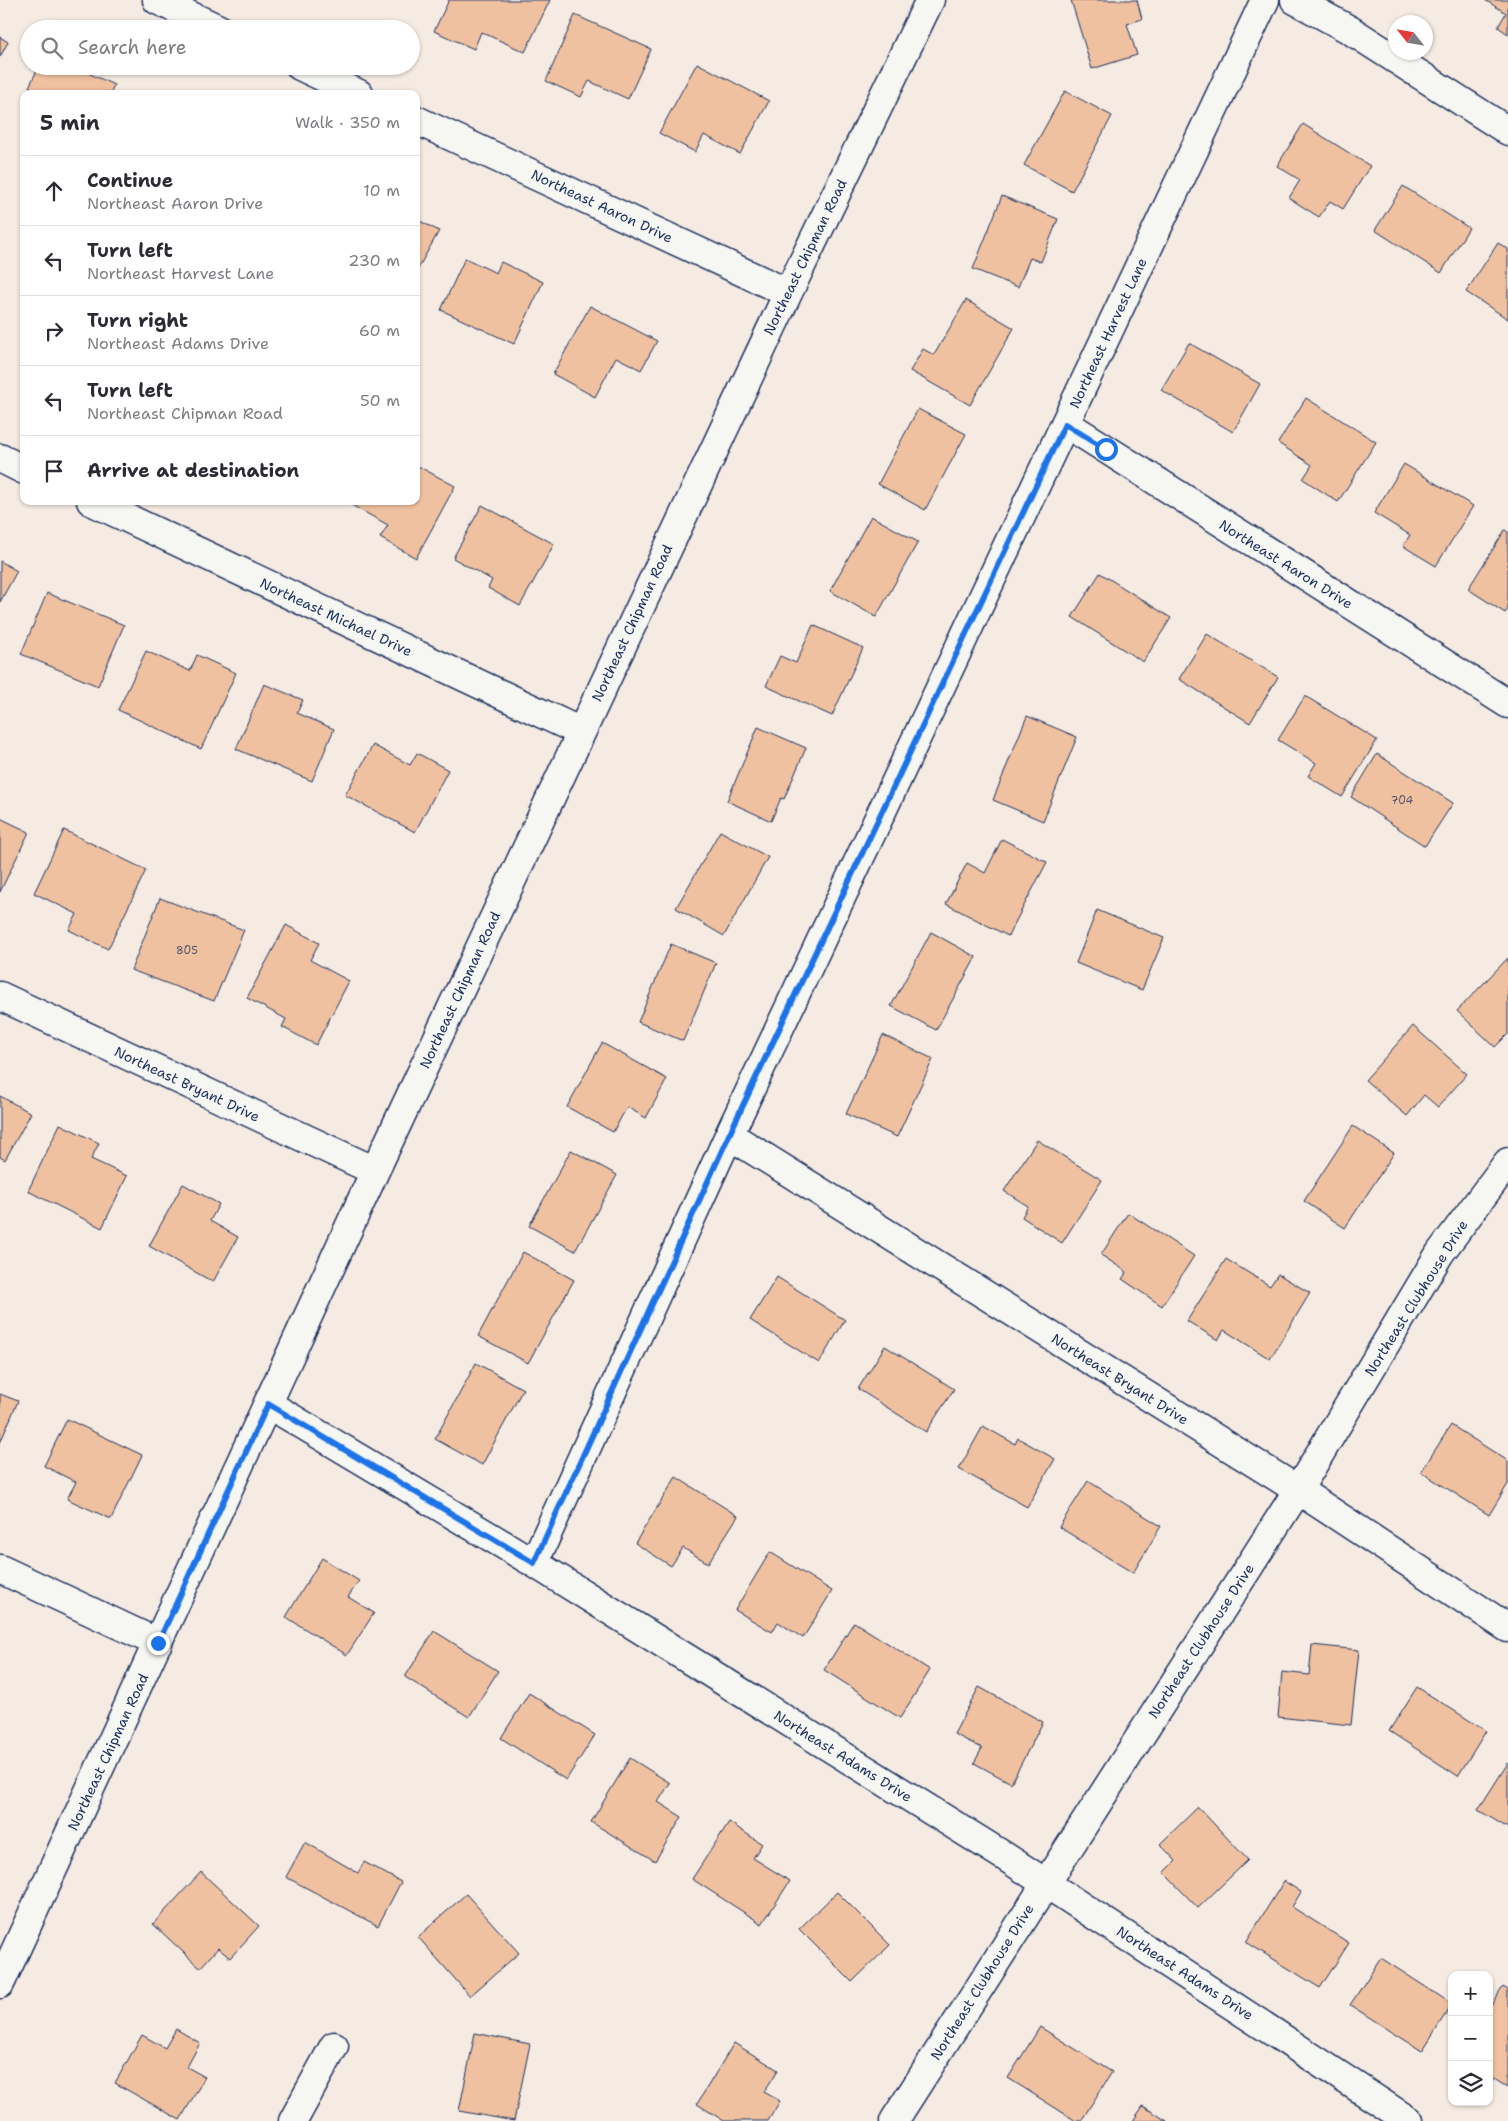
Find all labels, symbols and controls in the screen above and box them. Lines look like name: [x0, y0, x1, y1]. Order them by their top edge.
north arrow: [1388, 15, 1433, 60]
search box: [20, 20, 420, 75]
icon: search: [38, 34, 66, 62]
text: Search here: [78, 35, 187, 60]
text: 5 min: [40, 109, 100, 137]
text: Walk · 350 m: [295, 112, 400, 133]
street label: Northeast Aaron Drive: [528, 165, 676, 247]
text: Continue: [87, 168, 173, 193]
street label: Northeast Chipman Road: [759, 176, 851, 338]
icon: ahead: [40, 177, 68, 205]
text: 10 m: [363, 180, 400, 201]
text: Northeast Aaron Drive: [87, 193, 263, 214]
text: Turn left: [87, 238, 173, 263]
icon: left: [40, 247, 68, 275]
text: 230 m: [348, 250, 400, 271]
street label: Northeast Harvest Lane: [1065, 255, 1151, 411]
text: Northeast Harvest Lane: [87, 263, 274, 284]
text: Turn right: [87, 308, 188, 333]
icon: right: [40, 317, 68, 345]
text: 60 m: [359, 320, 400, 341]
text: Northeast Adams Drive: [87, 333, 269, 354]
text: Turn left: [87, 378, 173, 403]
icon: left: [40, 387, 68, 415]
text: 50 m: [360, 390, 400, 411]
text: Northeast Chipman Road: [87, 403, 283, 424]
route start: [1095, 438, 1118, 461]
icon: arrive: [40, 457, 68, 485]
text: Arrive at destination: [87, 458, 299, 483]
street label: Northeast Aaron Drive: [1216, 516, 1356, 613]
street label: Northeast Chipman Road: [588, 541, 676, 704]
street label: Northeast Michael Drive: [257, 574, 415, 660]
house number: 704: [1391, 793, 1414, 808]
street label: Northeast Chipman Road: [416, 908, 504, 1071]
house number: 805: [176, 943, 198, 958]
street label: Northeast Bryant Drive: [111, 1042, 263, 1126]
street label: Northeast Clubhouse Drive: [1360, 1216, 1472, 1379]
street label: Northeast Bryant Drive: [1048, 1329, 1192, 1429]
street label: Northeast Clubhouse Drive: [1144, 1560, 1258, 1722]
route end: [147, 1632, 170, 1655]
street label: Northeast Chipman Road: [64, 1670, 152, 1833]
street label: Northeast Adams Drive: [771, 1706, 915, 1806]
street label: Northeast Clubhouse Drive: [926, 1900, 1038, 2063]
street label: Northeast Adams Drive: [1113, 1922, 1257, 2024]
map controls: [1448, 1971, 1493, 2106]
button: +: [1448, 1971, 1493, 2016]
button: −: [1448, 2016, 1493, 2061]
button: layers: [1448, 2061, 1493, 2106]

